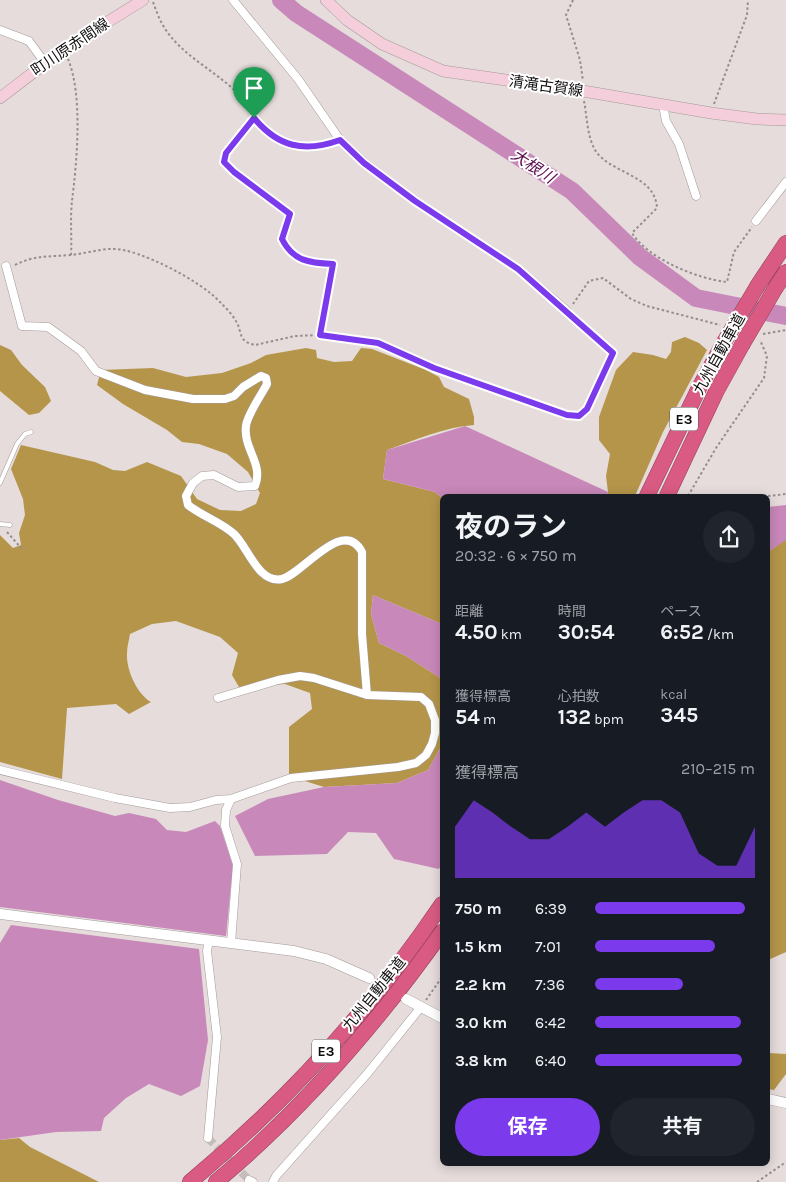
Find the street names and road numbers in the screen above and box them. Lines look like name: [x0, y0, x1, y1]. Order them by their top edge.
street label: 町川原赤間線: [28, 14, 112, 80]
street label: 清滝古賀線: [508, 72, 584, 100]
street label: 九州自動車道: [689, 310, 749, 398]
road number: E3: [670, 408, 698, 430]
street label: 九州自動車道: [339, 953, 409, 1035]
road number: E3: [312, 1040, 340, 1062]

